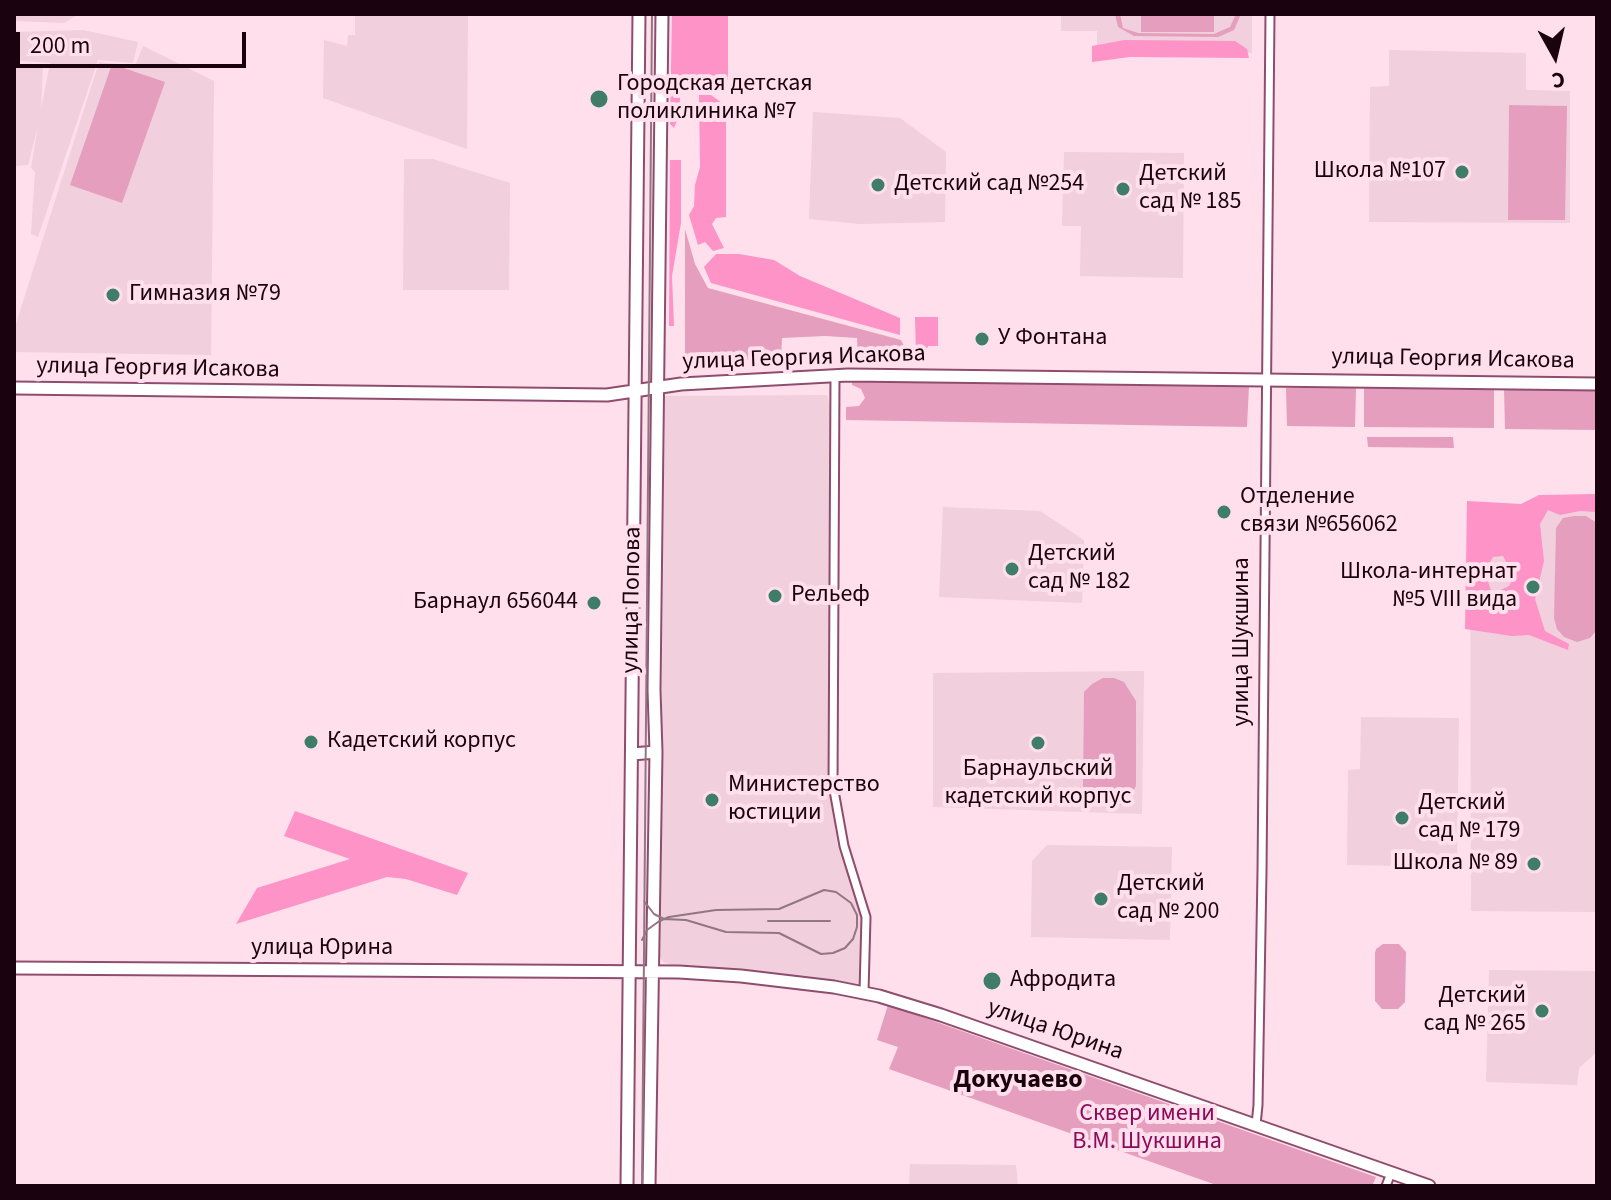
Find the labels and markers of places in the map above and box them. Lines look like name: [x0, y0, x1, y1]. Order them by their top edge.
place label: Городская детская поликлиника №7: [617, 71, 813, 127]
marker: Городская детская поликлиника №7: [588, 88, 610, 110]
place label: Школа №107: [1314, 158, 1446, 186]
place label: Детский сад № 185: [1139, 161, 1241, 217]
marker: Школа №107: [1453, 163, 1471, 181]
place label: Детский сад №254: [894, 171, 1084, 199]
marker: Детский сад №254: [869, 176, 887, 194]
marker: Детский сад № 185: [1114, 180, 1132, 198]
place label: Гимназия №79: [129, 281, 281, 309]
marker: Гимназия №79: [104, 286, 122, 304]
place label: У Фонтана: [998, 325, 1107, 353]
marker: У Фонтана: [973, 330, 991, 348]
place label: Отделение связи №656062: [1240, 484, 1398, 540]
marker: Отделение связи №656062: [1215, 503, 1233, 521]
place label: Детский сад № 182: [1028, 541, 1130, 597]
place label: Школа-интернат №5 VIII вида: [1340, 559, 1517, 615]
marker: Детский сад № 182: [1003, 560, 1021, 578]
marker: Школа-интернат №5 VIII вида: [1524, 578, 1542, 596]
place label: Рельеф: [791, 582, 870, 610]
marker: Рельеф: [766, 587, 784, 605]
place label: Барнаул 656044: [413, 589, 578, 617]
marker: Барнаул 656044: [585, 594, 603, 612]
place label: Кадетский корпус: [327, 728, 516, 756]
marker: Кадетский корпус: [302, 733, 320, 751]
marker: Барнаульский кадетский корпус: [1029, 734, 1047, 752]
place label: Барнаульский кадетский корпус: [945, 756, 1131, 812]
place label: Министерство юстиции: [728, 772, 880, 828]
place label: Детский сад № 179: [1418, 790, 1520, 846]
marker: Министерство юстиции: [703, 791, 721, 809]
marker: Детский сад № 179: [1393, 809, 1411, 827]
place label: Школа № 89: [1393, 850, 1518, 878]
marker: Школа № 89: [1525, 855, 1543, 873]
place label: Детский сад № 200: [1117, 871, 1219, 927]
marker: Детский сад № 200: [1092, 890, 1110, 908]
place label: Афродита: [1010, 967, 1116, 995]
marker: Афродита: [981, 970, 1003, 992]
place label: Детский сад № 265: [1424, 983, 1526, 1039]
marker: Детский сад № 265: [1533, 1002, 1551, 1020]

